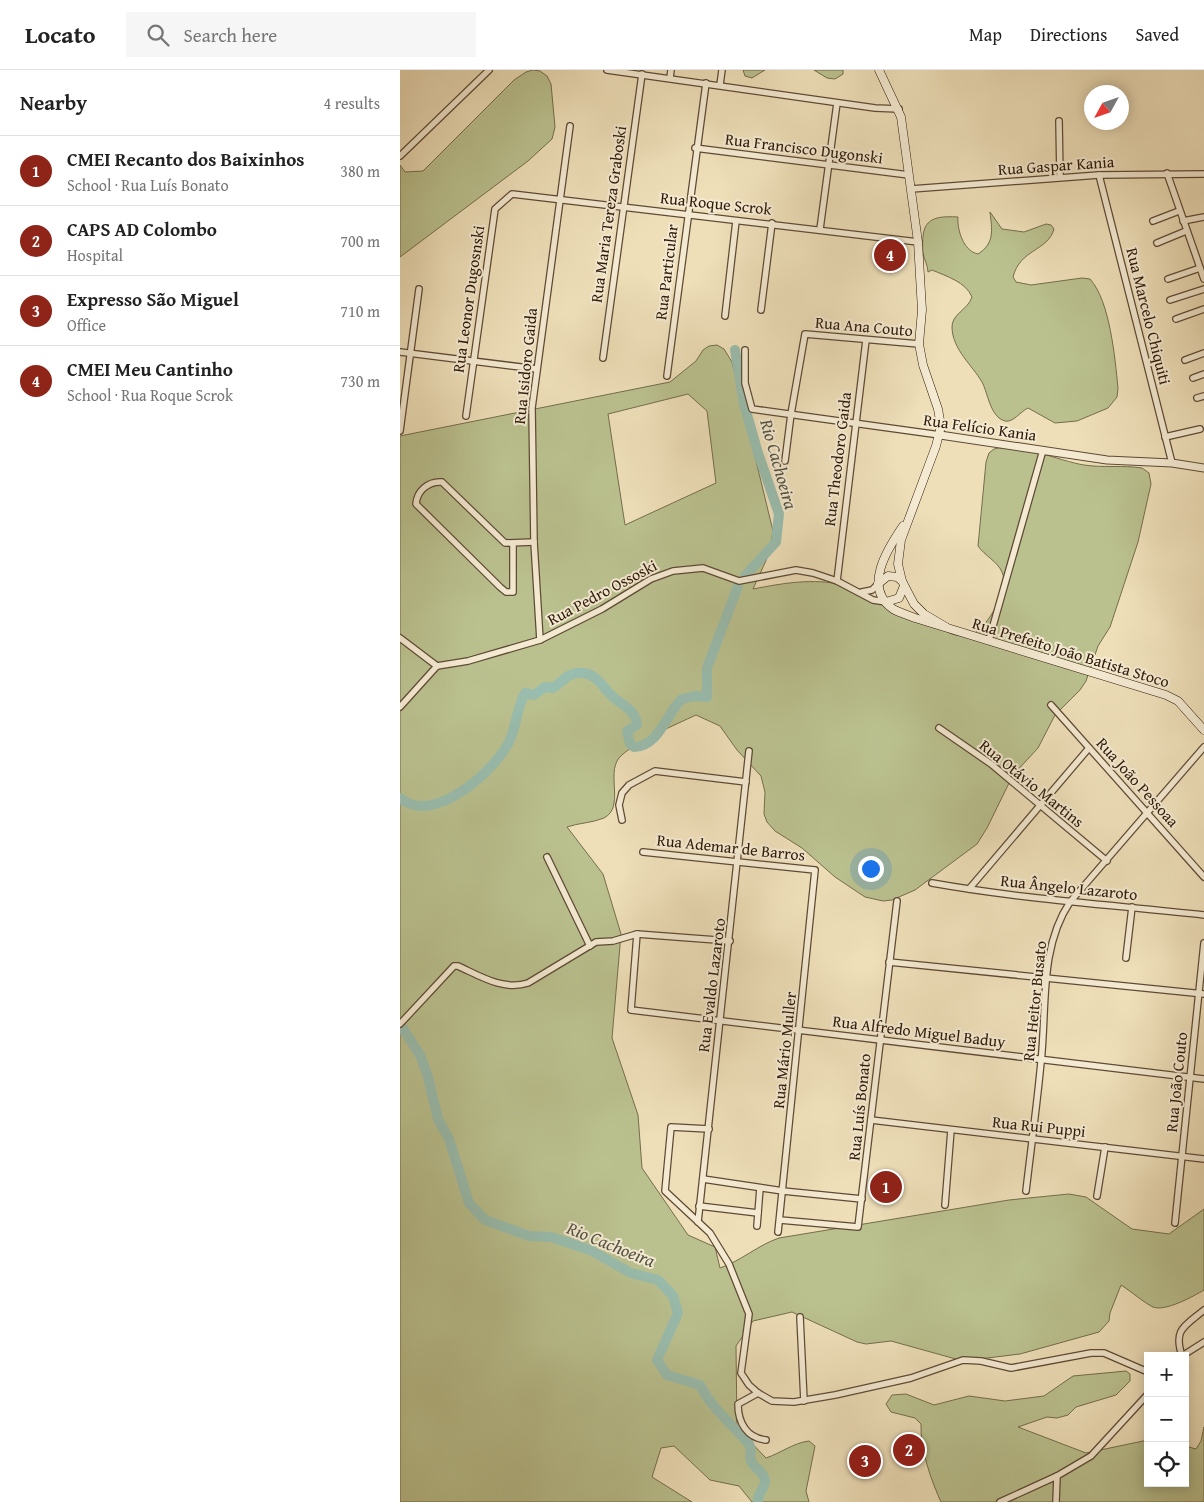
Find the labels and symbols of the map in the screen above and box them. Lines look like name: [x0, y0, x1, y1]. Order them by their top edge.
north arrow: [1084, 85, 1129, 130]
street label: Rua Maria Tereza Graboski: [584, 123, 632, 304]
street label: Rua Francisco Dugonski: [724, 126, 885, 170]
street label: Rua Gaspar Kania: [997, 149, 1115, 181]
street label: Rua Roque Scrok: [659, 185, 774, 221]
street label: Rua Particular: [648, 222, 684, 321]
street label: Rua Leonor Dugosnski: [446, 223, 490, 374]
pin: 4: [874, 236, 906, 274]
street label: Rua Marcelo Chiquiti: [1120, 245, 1178, 388]
street label: Rua Isidoro Gaida: [507, 306, 543, 425]
street label: Rua Ana Couto: [814, 310, 914, 342]
street label: Rua Theodoro Gaida: [817, 390, 857, 527]
street label: Rua Felício Kania: [922, 407, 1039, 447]
water label: Rio Cachoeira: [753, 415, 805, 513]
street label: Rua Pedro Ossoski: [543, 553, 662, 631]
street label: Rua Prefeito João Batista Stoco: [969, 611, 1173, 693]
street label: Rua João Pessoaa: [1091, 732, 1185, 833]
street label: Rua Otávio Martins: [974, 733, 1090, 833]
street label: Rua Ademar de Barros: [656, 827, 806, 867]
your location: [858, 856, 884, 882]
street label: Rua Ângelo Lazaroto: [999, 868, 1139, 906]
street label: Rua Evaldo Lazaroto: [691, 916, 731, 1054]
street label: Rua Heitor Busato: [1016, 940, 1052, 1062]
street label: Rua Mário Muller: [766, 990, 802, 1110]
street label: Rua Alfredo Miguel Baduy: [831, 1008, 1007, 1054]
street label: Rua João Couto: [1159, 1031, 1193, 1133]
street label: Rua Luís Bonato: [841, 1052, 877, 1162]
street label: Rua Rui Puppi: [991, 1109, 1087, 1143]
pin: 1: [870, 1168, 902, 1206]
water label: Rio Cachoeira: [562, 1214, 660, 1274]
pin: 2: [893, 1431, 925, 1469]
pin: 3: [849, 1442, 881, 1480]

